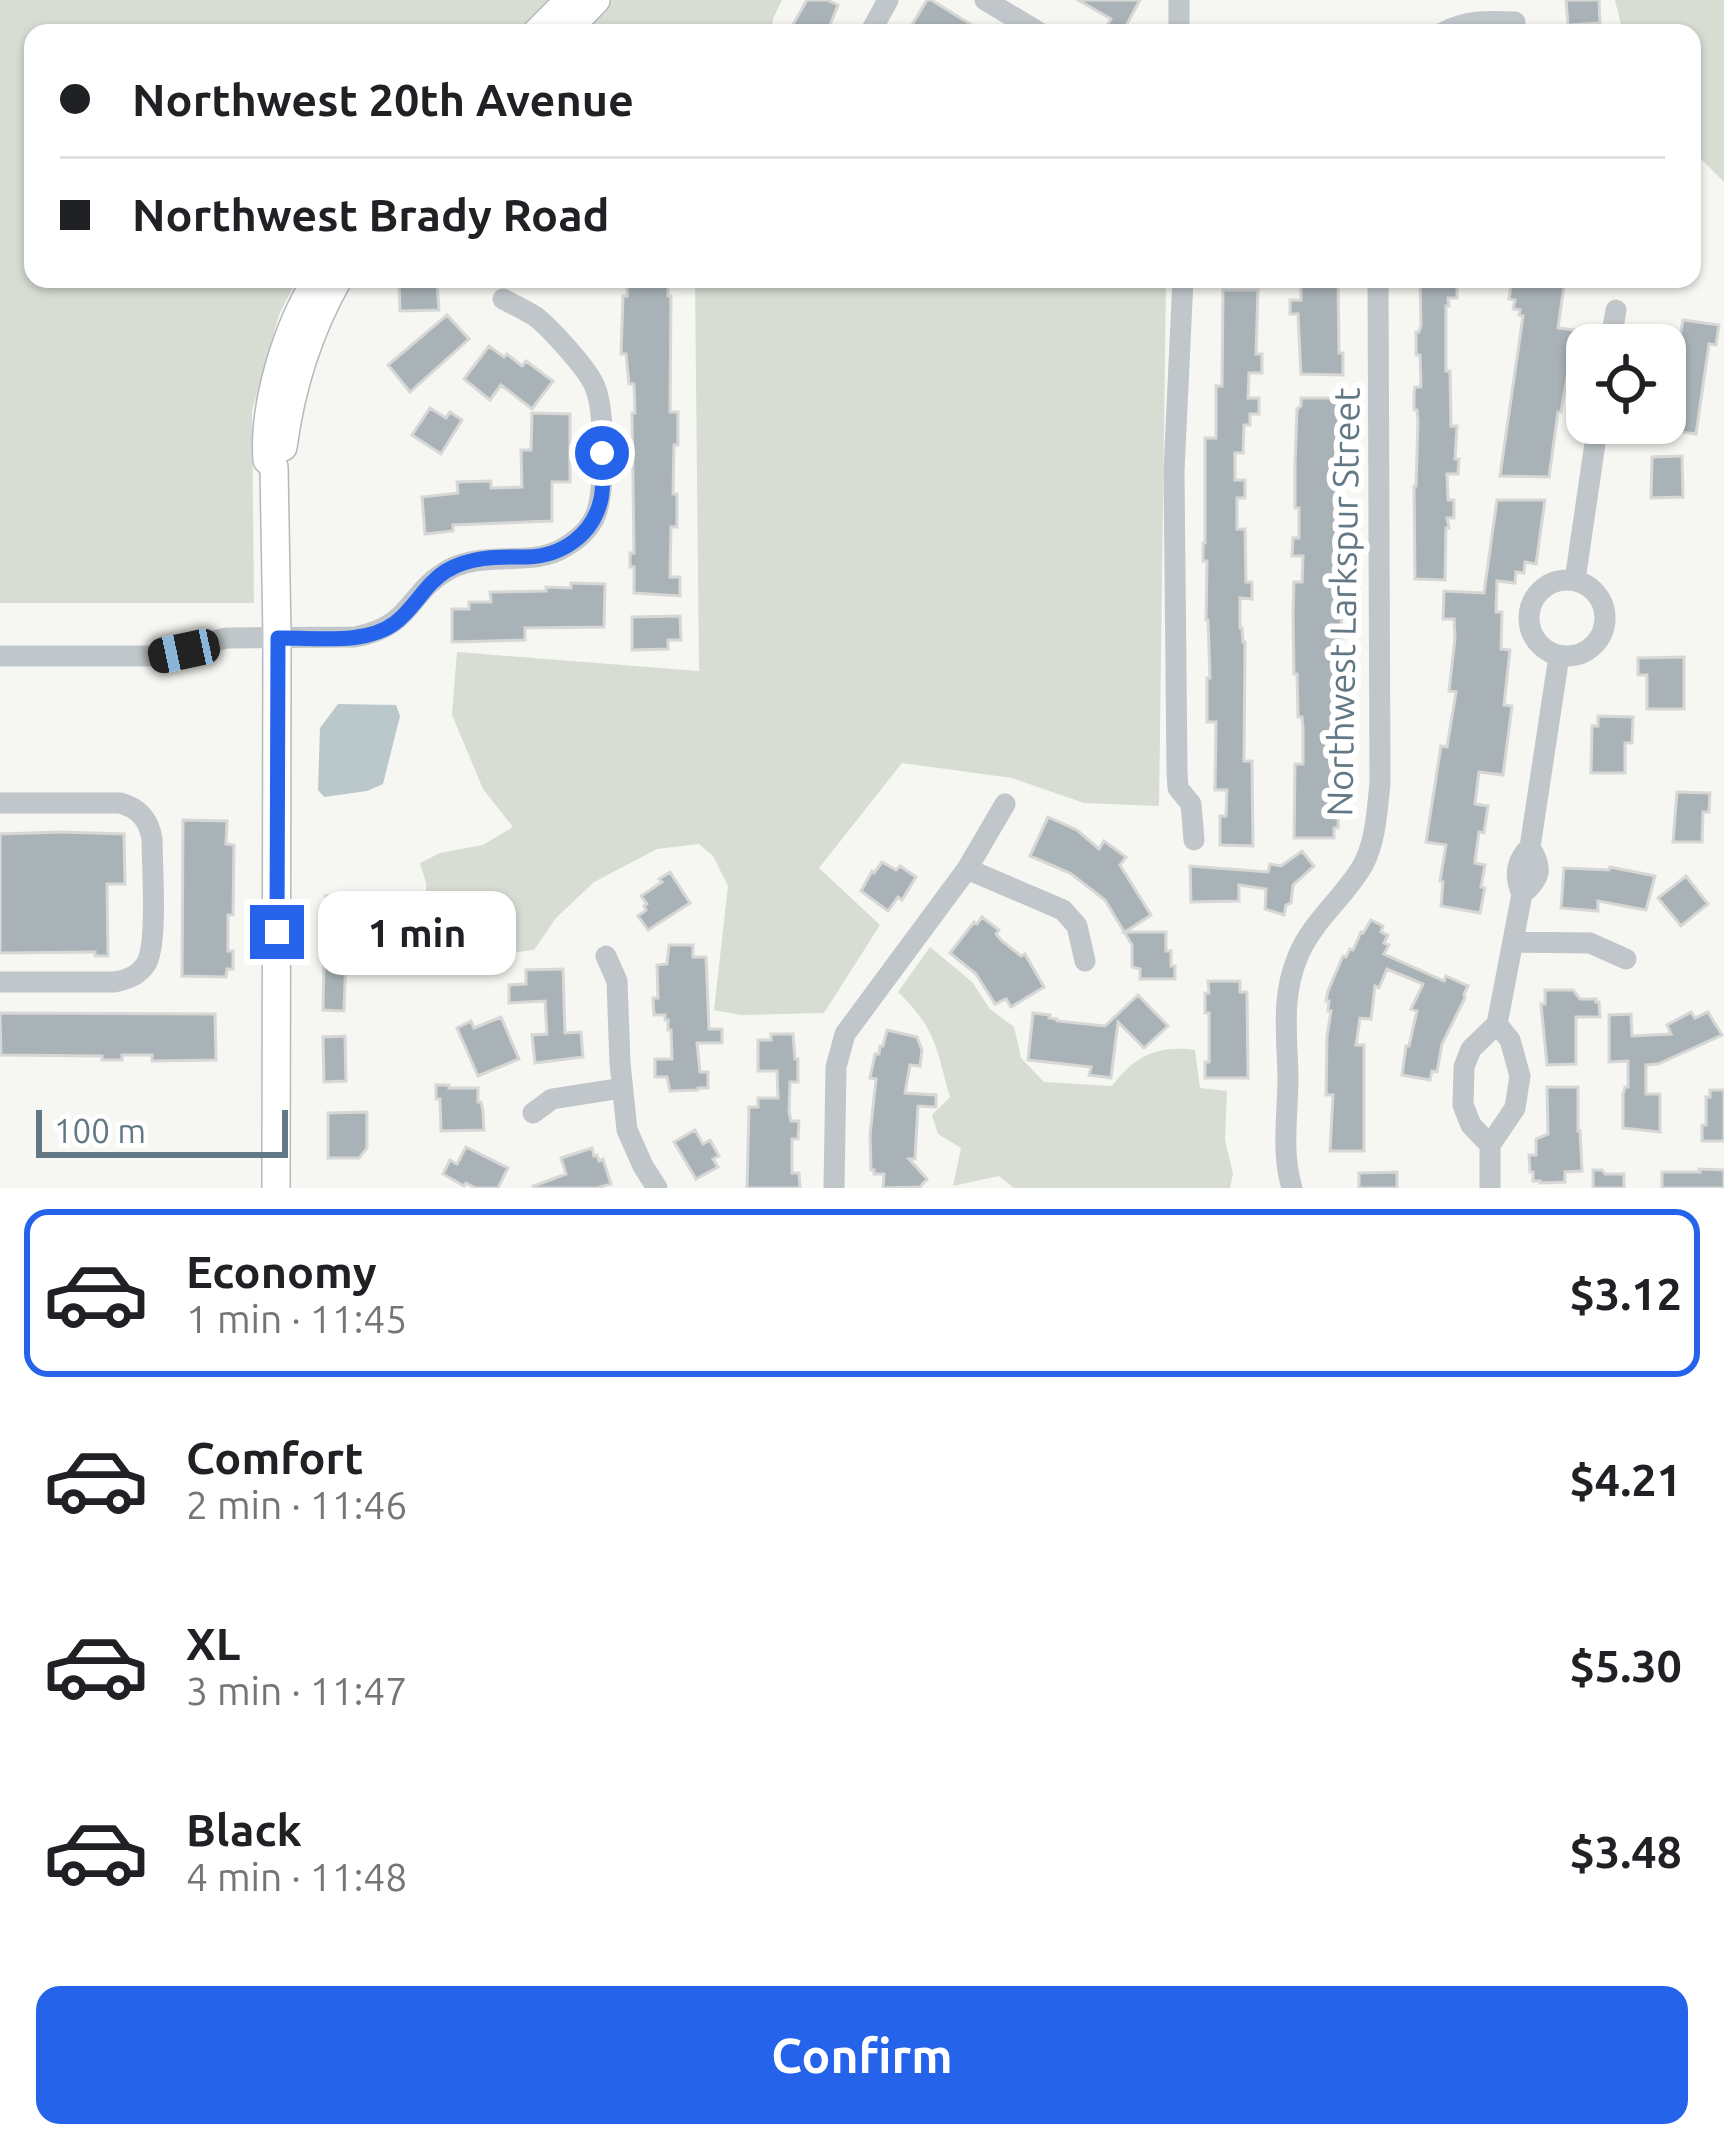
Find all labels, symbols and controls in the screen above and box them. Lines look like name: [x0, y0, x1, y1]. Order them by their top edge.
text: Northwest 20th Avenue: [132, 74, 634, 125]
text: Northwest Brady Road: [132, 189, 610, 240]
map controls: [1566, 324, 1686, 444]
button: locate: [1566, 324, 1686, 444]
street label: Northwest Larkspur Street: [1318, 387, 1367, 817]
route start: [575, 426, 629, 480]
car: [145, 626, 223, 676]
callout: 1 min: [319, 890, 517, 974]
route end: [250, 905, 304, 959]
text: 1 min: [368, 911, 466, 954]
scale bar: [36, 1104, 288, 1157]
text: 100 m: [54, 1112, 146, 1149]
icon: car: [42, 1239, 150, 1347]
text: Economy: [186, 1246, 377, 1297]
text: $3.12: [1569, 1268, 1682, 1319]
text: 1 min · 11:45: [186, 1297, 407, 1340]
icon: car: [42, 1425, 150, 1533]
text: Comfort: [186, 1432, 363, 1483]
text: $4.21: [1569, 1454, 1682, 1505]
text: 2 min · 11:46: [186, 1483, 407, 1526]
icon: car: [42, 1611, 150, 1719]
text: XL: [186, 1618, 240, 1669]
text: $5.30: [1569, 1640, 1682, 1691]
text: 3 min · 11:47: [186, 1669, 407, 1712]
icon: car: [42, 1797, 150, 1905]
text: Black: [186, 1804, 302, 1855]
text: $3.48: [1569, 1826, 1682, 1877]
text: 4 min · 11:48: [186, 1855, 407, 1898]
button: Confirm: [36, 1986, 1688, 2124]

